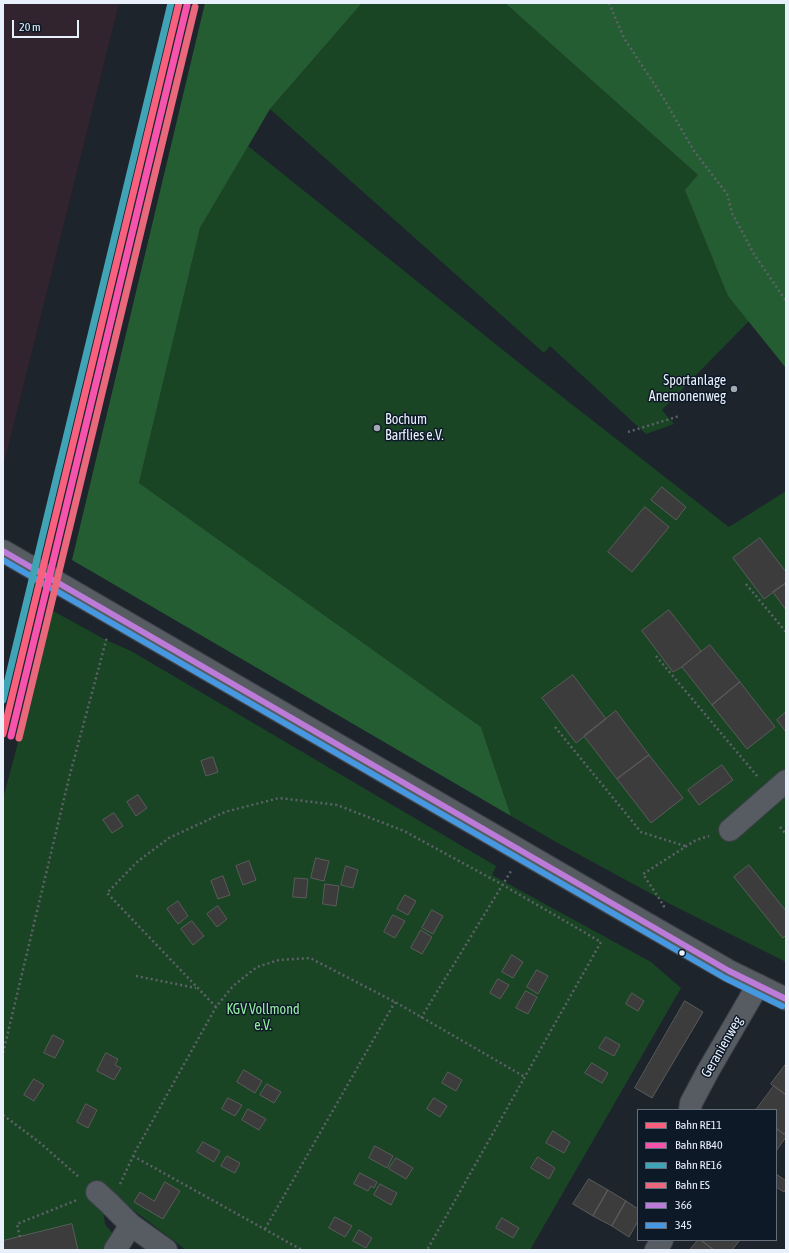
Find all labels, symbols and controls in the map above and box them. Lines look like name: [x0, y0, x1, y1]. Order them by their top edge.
scale bar: [14, 12, 81, 38]
text: 20 m: [19, 20, 41, 34]
place label: Sportanlage Anemonenweg: [649, 373, 726, 406]
marker: Sportanlage Anemonenweg: [729, 384, 739, 394]
place label: Bochum Barflies e.V.: [385, 412, 444, 444]
marker: Bochum Barflies e.V.: [372, 423, 382, 433]
unlabelled marker: [677, 948, 687, 958]
park label: KGV Vollmond e.V.: [226, 1002, 300, 1034]
street label: Geranienweg: [698, 1013, 746, 1081]
legend: [637, 1109, 777, 1241]
text: Bahn RE11: [675, 1118, 722, 1132]
text: Bahn RB40: [675, 1138, 723, 1152]
text: Bahn RE16: [675, 1158, 722, 1172]
text: Bahn ES: [675, 1178, 710, 1192]
text: 366: [675, 1198, 692, 1212]
text: 345: [675, 1218, 692, 1232]

